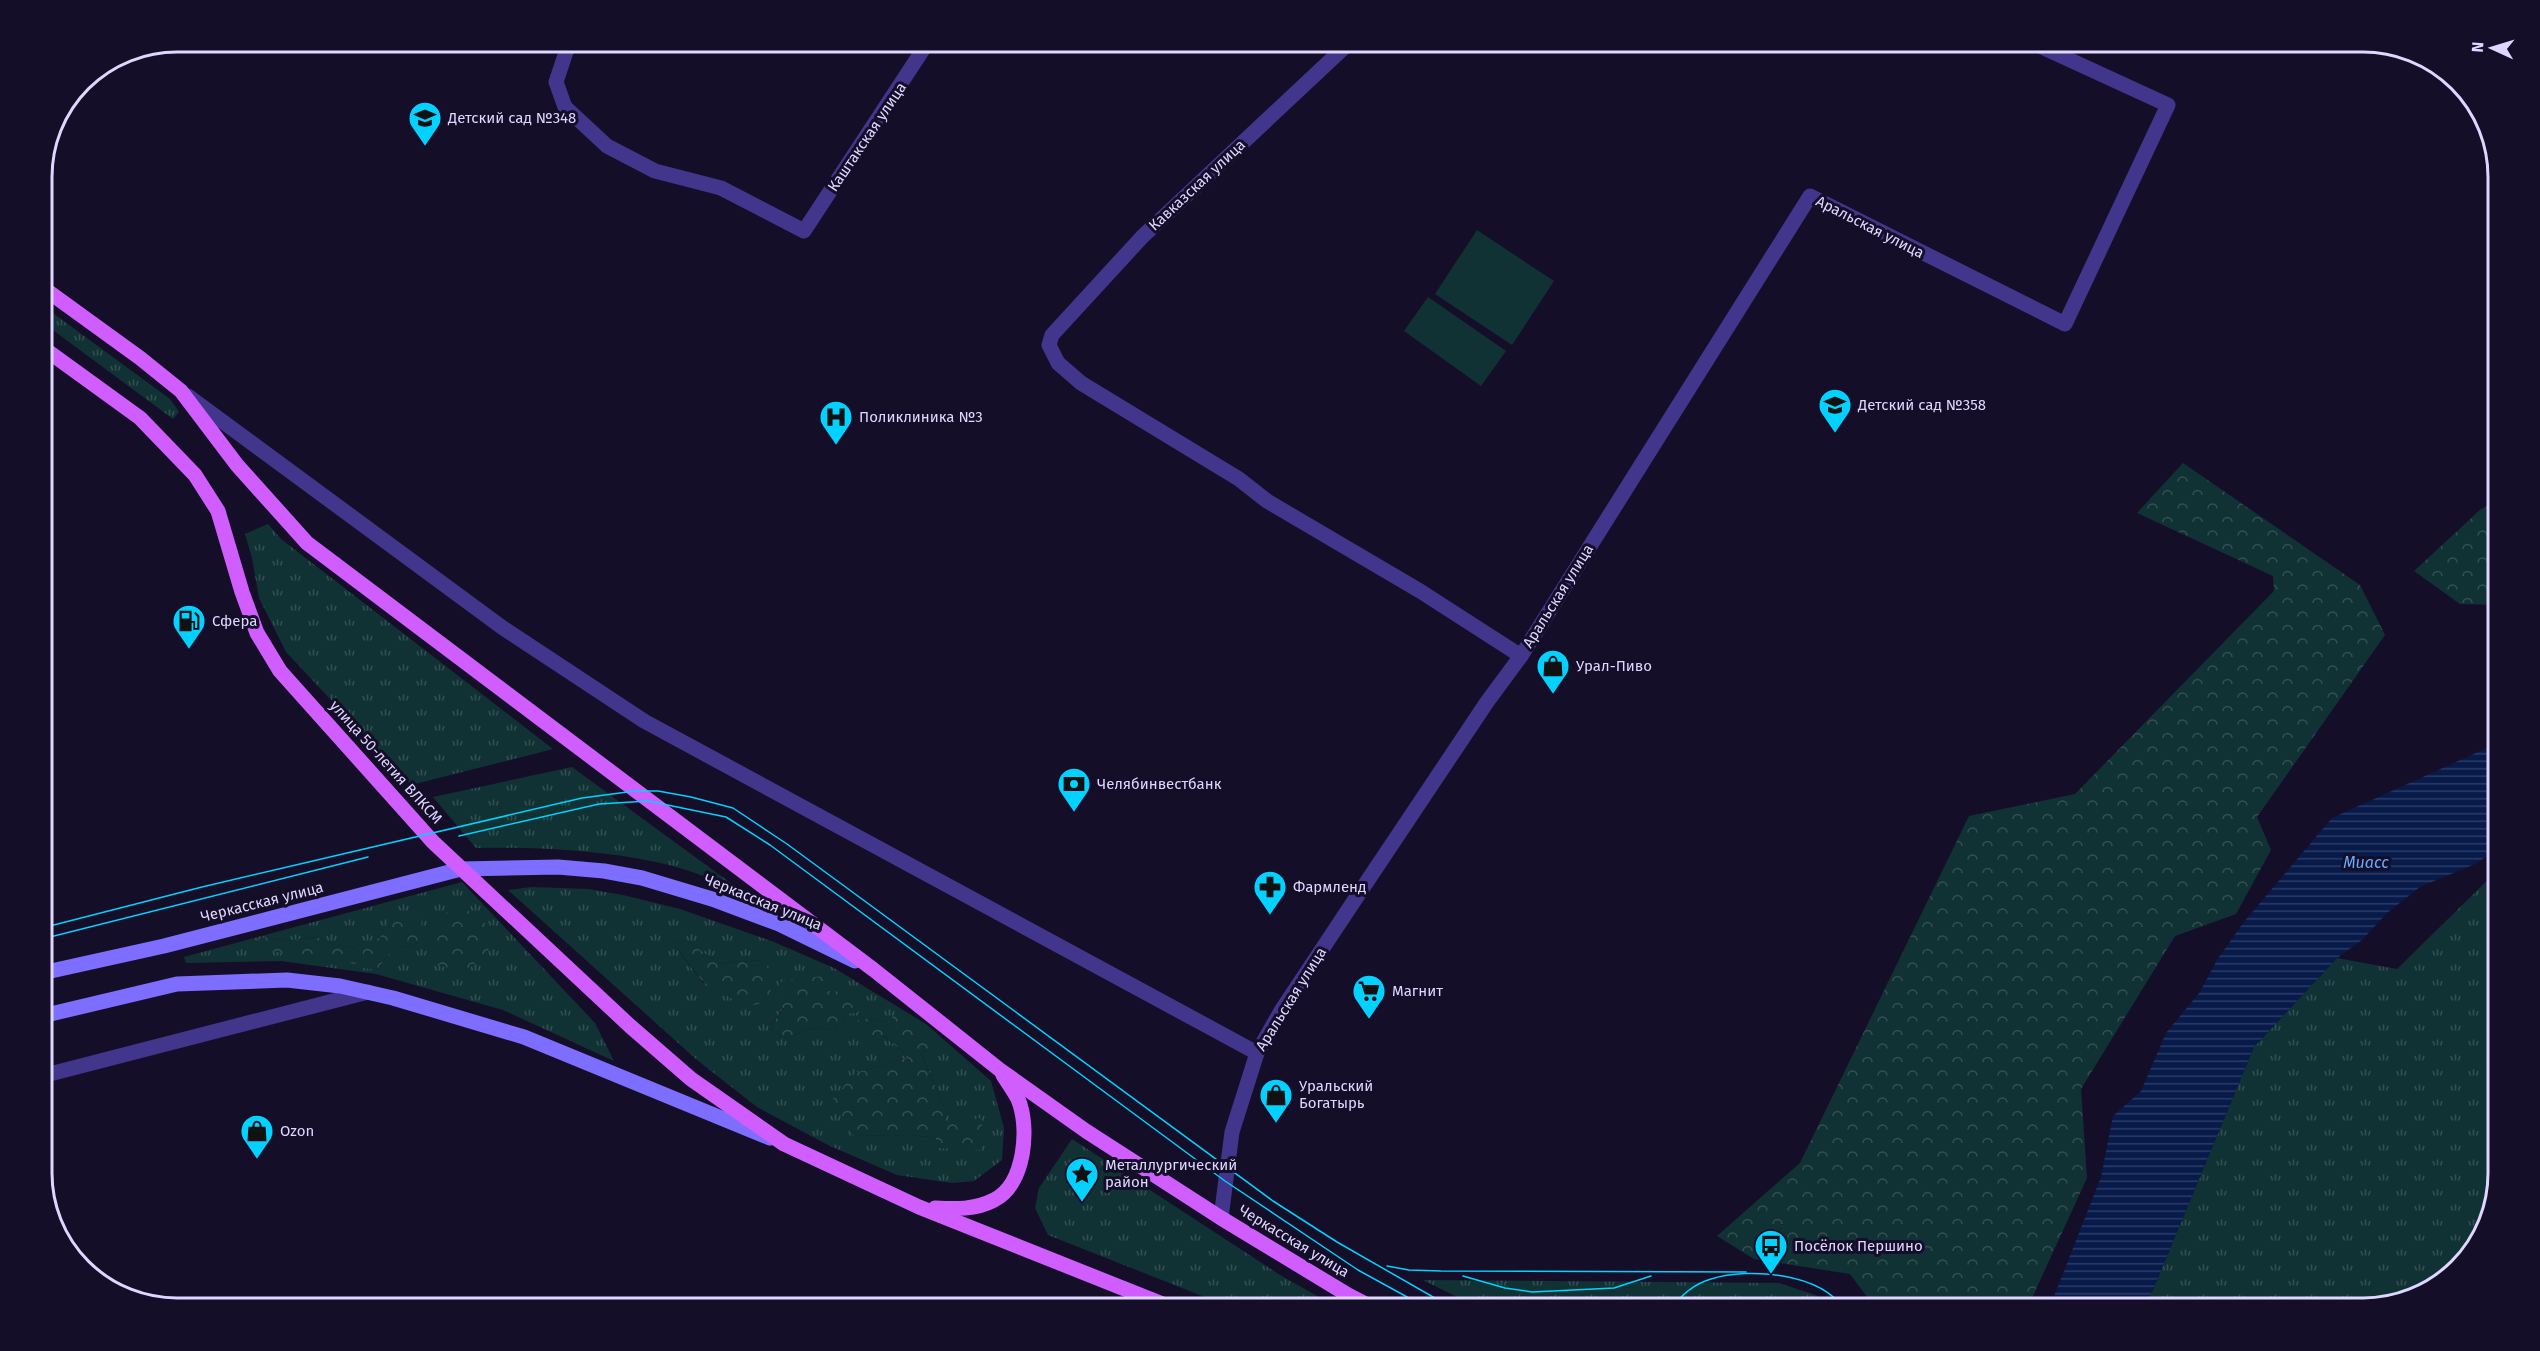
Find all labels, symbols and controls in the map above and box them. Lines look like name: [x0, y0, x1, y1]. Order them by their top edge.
north arrow: [2462, 18, 2522, 78]
text: N: [2468, 41, 2487, 53]
street label: Каштакская улица: [824, 79, 910, 195]
school or university icon: Детский сад №348: [407, 100, 443, 147]
place label: Детский сад №348: [447, 109, 576, 127]
street label: Кавказская улица: [1145, 136, 1249, 234]
street label: Аральская улица: [1813, 192, 1927, 262]
school or university icon: Детский сад №358: [1817, 387, 1853, 434]
place label: Детский сад №358: [1857, 396, 1986, 414]
hospital icon: Поликлиника №3: [818, 399, 854, 446]
place label: Поликлиника №3: [859, 408, 983, 426]
street label: Аральская улица: [1519, 541, 1597, 651]
fuel station icon: Сфера: [171, 603, 207, 650]
place label: Сфера: [212, 612, 257, 630]
shop icon: Урал-Пиво: [1535, 648, 1571, 695]
place label: Урал-Пиво: [1576, 657, 1652, 675]
street label: улица 50-летия ВЛКСМ: [326, 697, 446, 827]
bank icon: Челябинвестбанк: [1056, 766, 1092, 813]
place label: Челябинвестбанк: [1097, 775, 1222, 793]
water label: Миасс: [2343, 853, 2389, 872]
pharmacy icon: Фармленд: [1252, 869, 1288, 916]
street label: Черкасская улица: [701, 870, 825, 934]
street label: Черкасская улица: [199, 878, 325, 926]
place label: Фармленд: [1293, 878, 1366, 896]
street label: Аральская улица: [1252, 944, 1330, 1054]
supermarket icon: Магнит: [1351, 973, 1387, 1020]
place label: Магнит: [1392, 982, 1443, 1000]
shop icon: Уральский Богатырь: [1258, 1077, 1294, 1124]
place label: Уральский Богатырь: [1299, 1077, 1373, 1112]
shop icon: Ozon: [239, 1113, 275, 1160]
place label: Ozon: [280, 1122, 314, 1140]
place icon: Металлургический район: [1064, 1156, 1100, 1203]
place label: Металлургический район: [1105, 1156, 1237, 1191]
street label: Черкасская улица: [1235, 1201, 1353, 1281]
bus stop icon: Посёлок Першино: [1753, 1228, 1789, 1275]
place label: Посёлок Першино: [1794, 1237, 1923, 1255]

